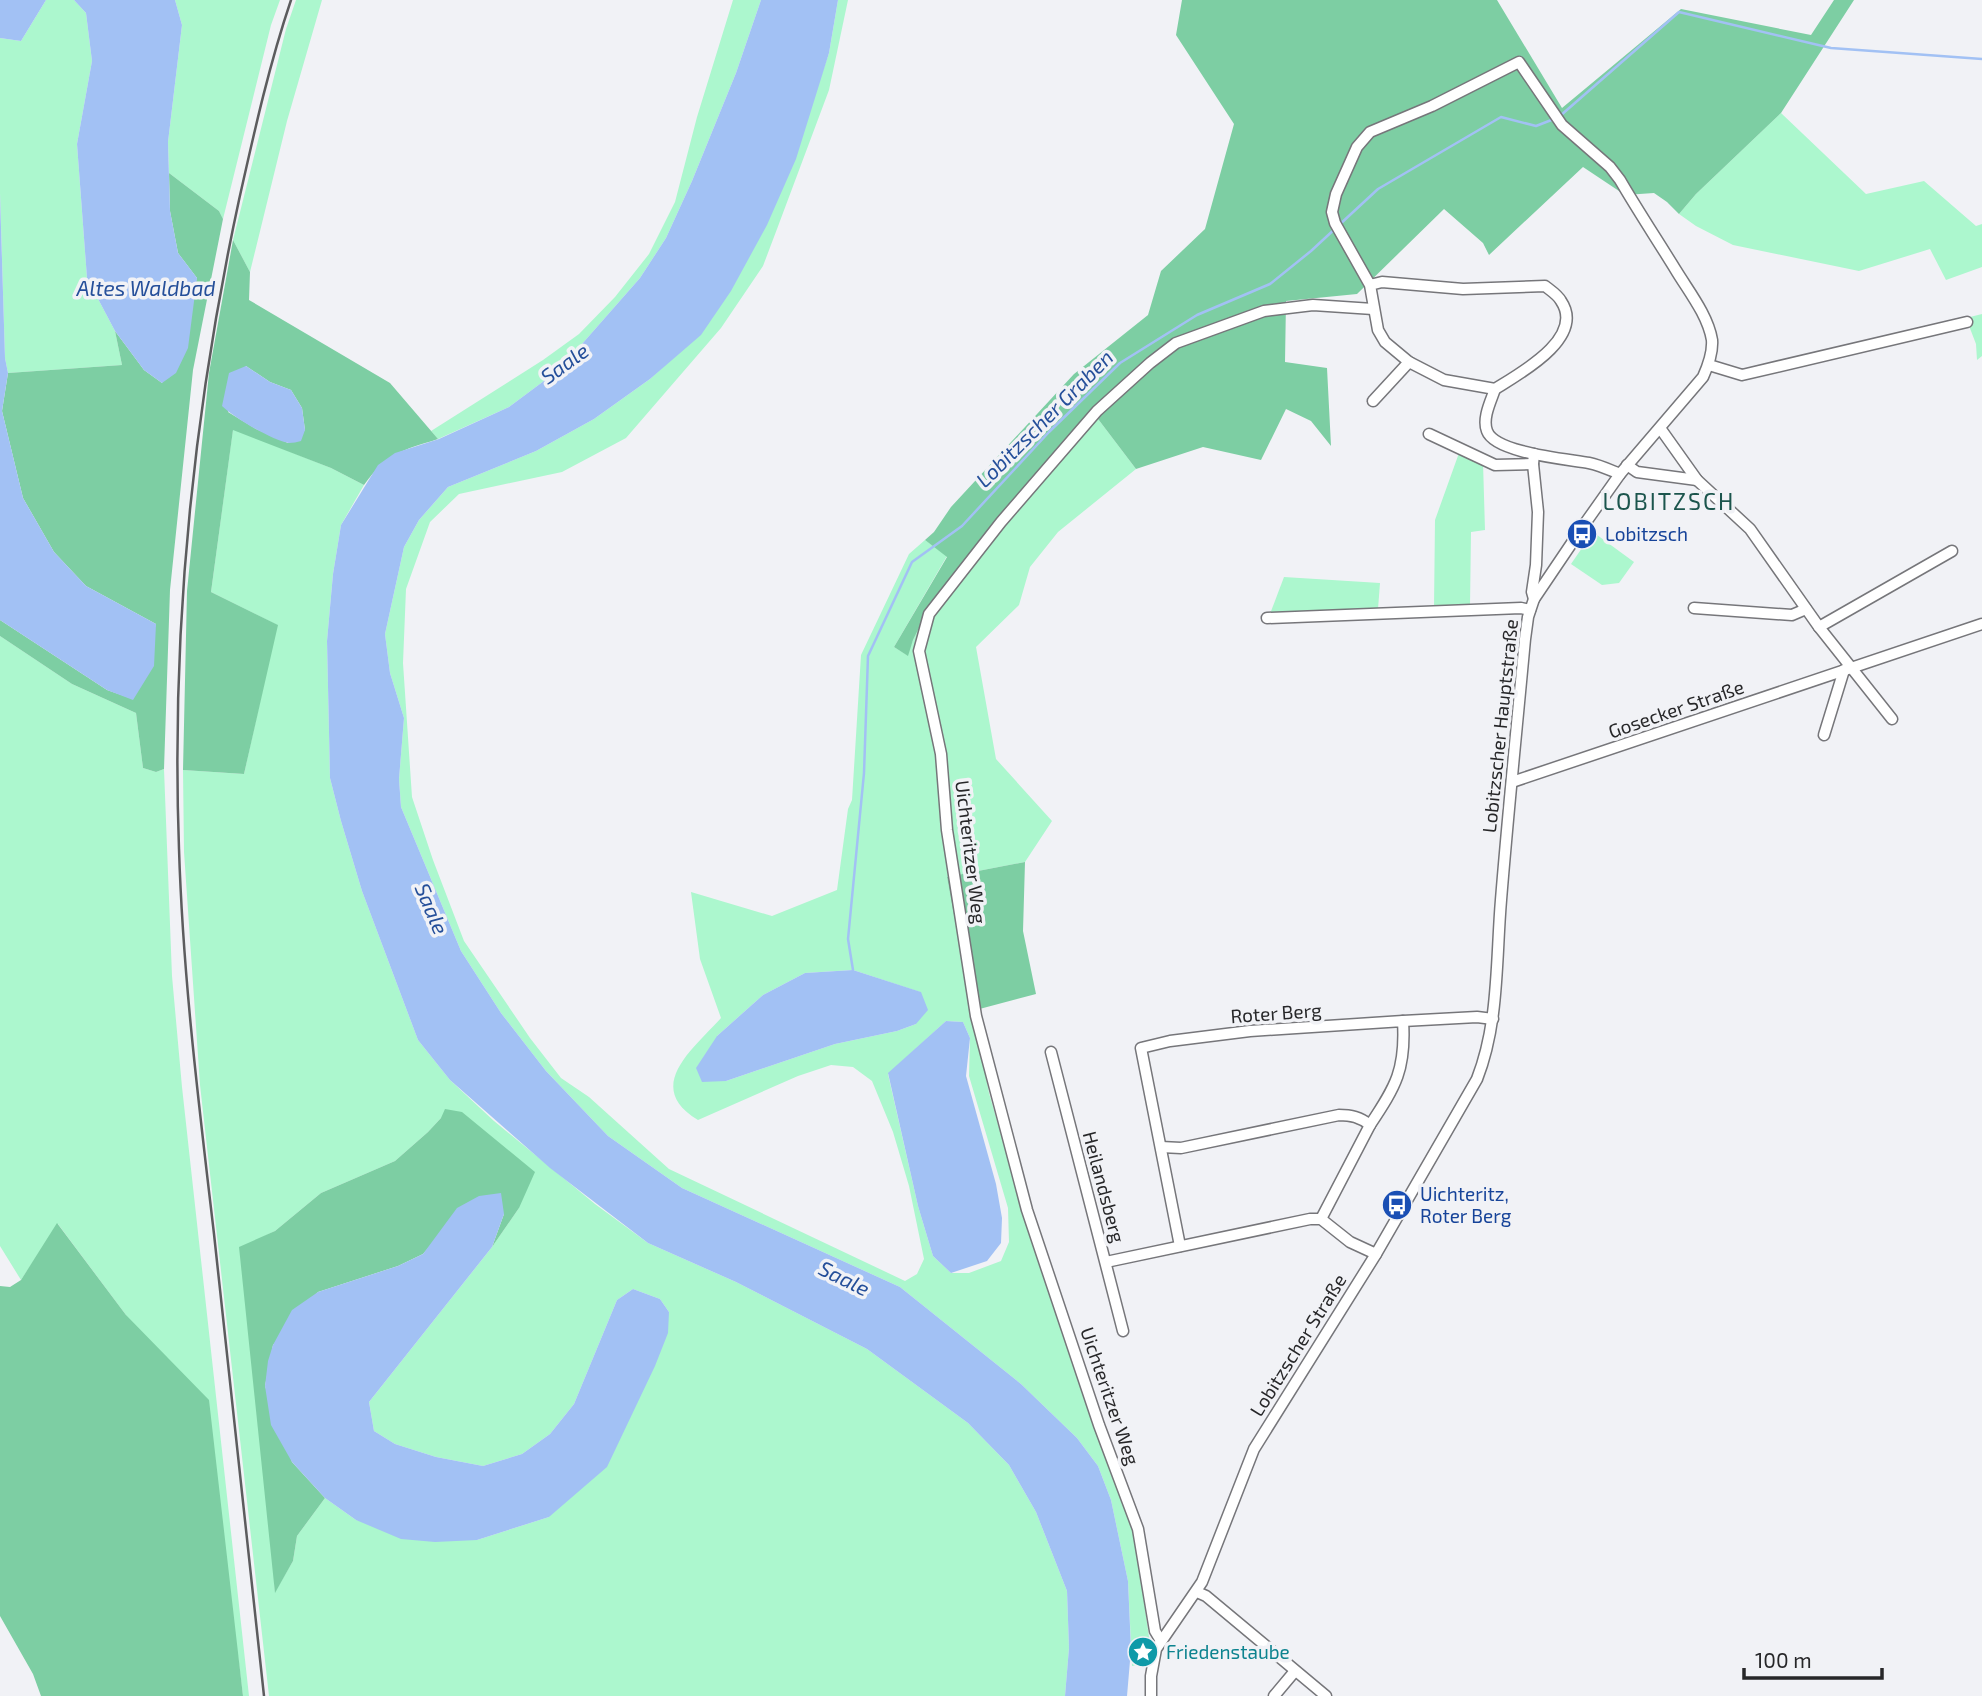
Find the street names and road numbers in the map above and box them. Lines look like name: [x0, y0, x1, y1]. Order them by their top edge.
street label: Lobitzscher Hauptstraße: [1477, 618, 1522, 834]
street label: Gosecker Straße: [1605, 675, 1747, 742]
street label: Uichteritzer Weg: [951, 779, 992, 925]
street label: Roter Berg: [1230, 998, 1323, 1027]
street label: Heilandsberg: [1079, 1129, 1131, 1246]
street label: Lobitzscher Straße: [1245, 1269, 1351, 1420]
street label: Uichteritzer Weg: [1076, 1324, 1145, 1468]

